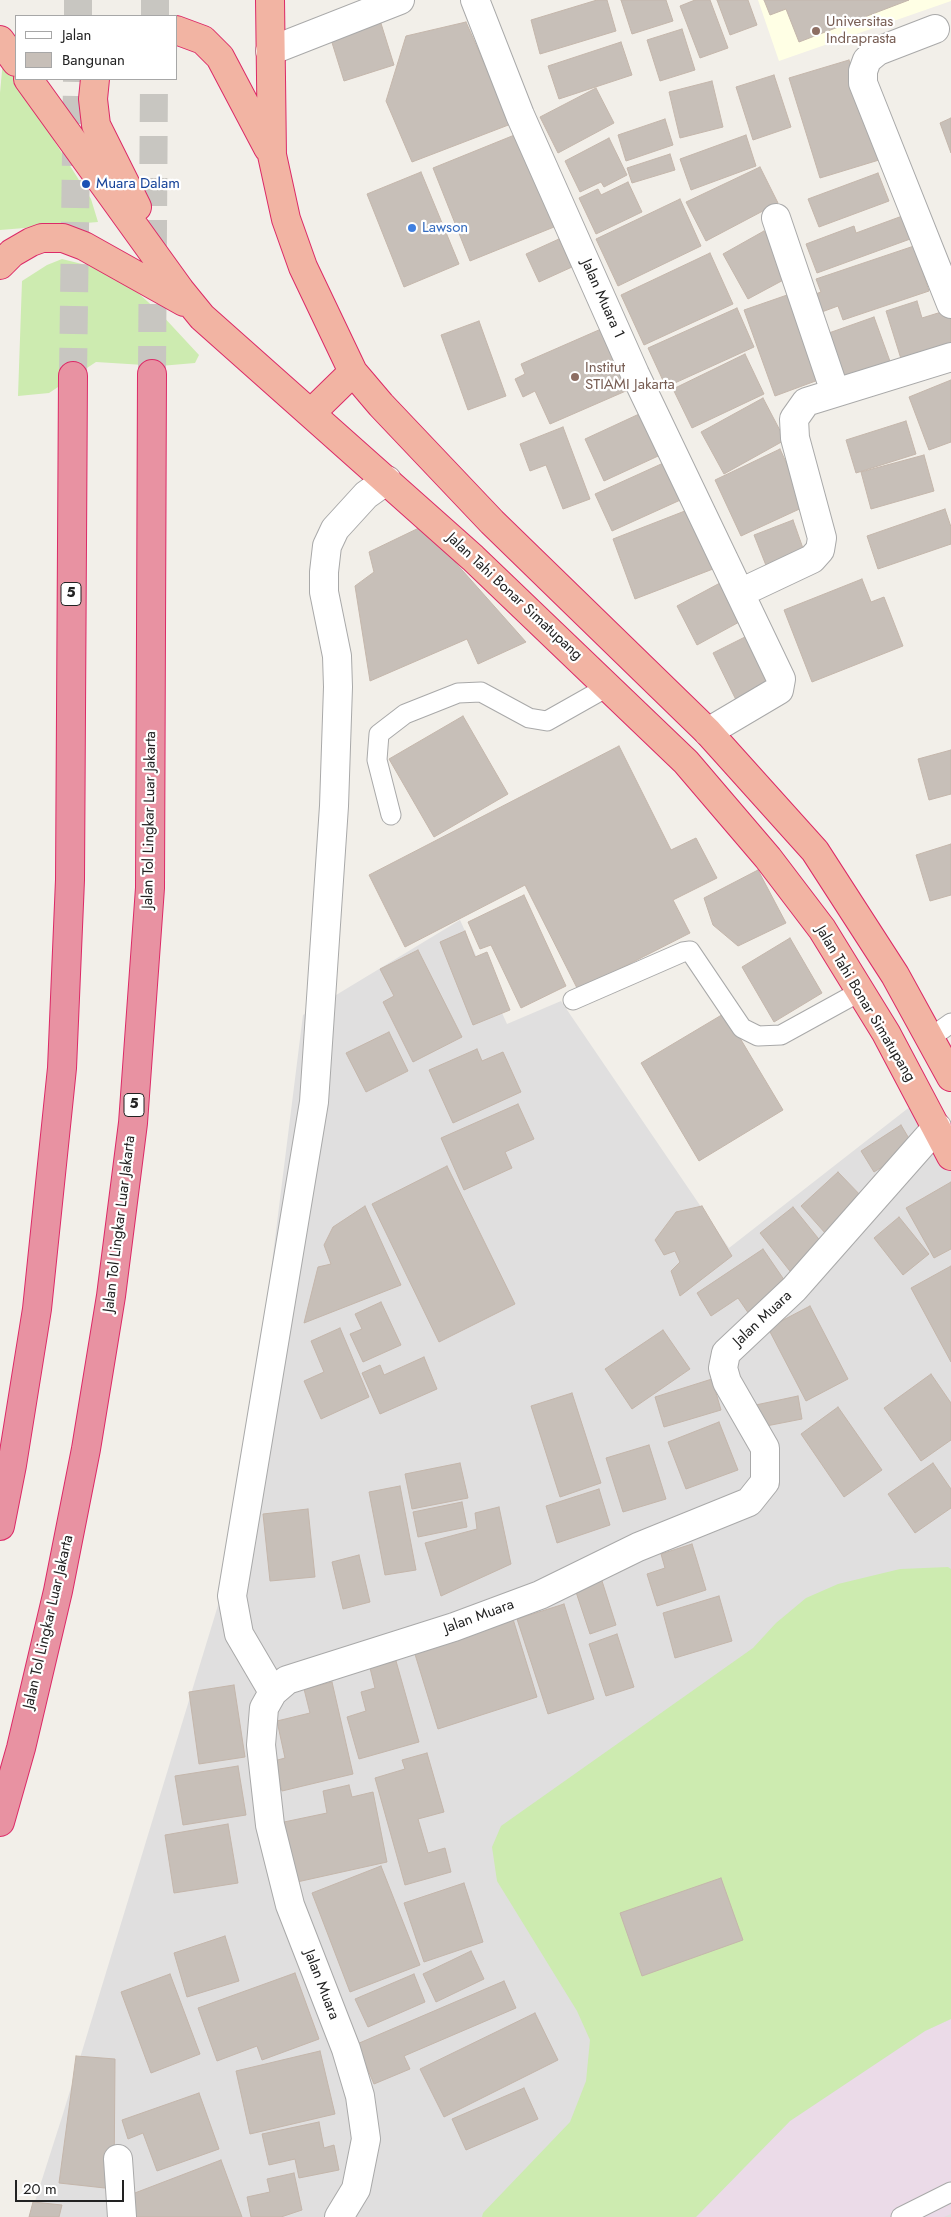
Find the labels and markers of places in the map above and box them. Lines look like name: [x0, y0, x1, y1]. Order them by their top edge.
place label: Universitas Indraprasta: [826, 13, 896, 48]
marker: Universitas Indraprasta: [810, 25, 822, 37]
place label: Muara Dalam: [96, 175, 180, 193]
marker: Muara Dalam: [80, 178, 92, 190]
place label: Lawson: [422, 219, 468, 237]
marker: Lawson: [406, 222, 418, 234]
place label: Institut STIAMI Jakarta: [585, 359, 675, 394]
marker: Institut STIAMI Jakarta: [569, 371, 581, 383]

